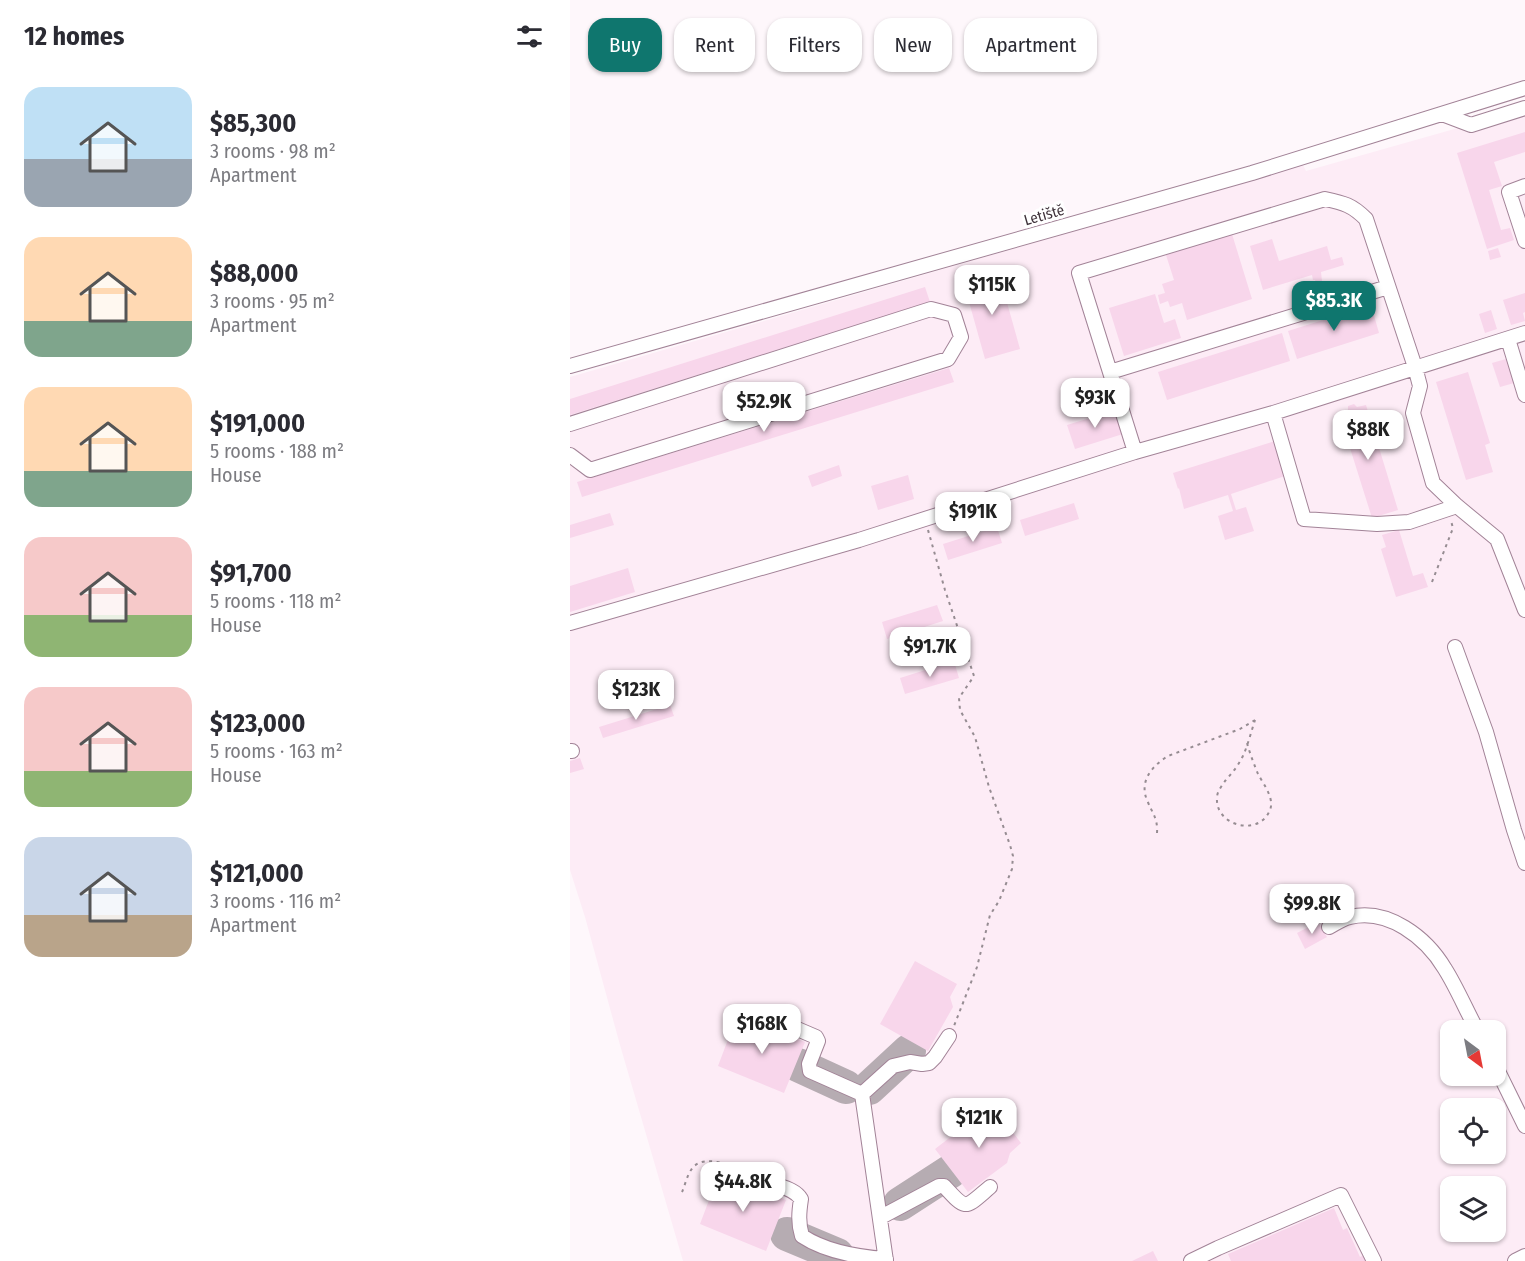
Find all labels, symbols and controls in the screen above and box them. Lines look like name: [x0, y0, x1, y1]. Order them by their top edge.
chip: Buy: [588, 18, 662, 72]
chip: Rent: [674, 18, 755, 72]
chip: Filters: [767, 18, 862, 72]
chip: New: [874, 18, 952, 72]
chip: Apartment: [964, 18, 1097, 72]
icon: filters: [513, 20, 546, 53]
text: 12 homes: [24, 21, 124, 52]
text: $85,300: [210, 108, 296, 139]
icon: home: [72, 111, 144, 183]
text: 3 rooms · 98 m²: [210, 139, 336, 163]
text: Apartment: [210, 163, 297, 187]
street label: Letiště: [1022, 201, 1066, 229]
text: $88,000: [210, 258, 299, 289]
icon: home: [72, 261, 144, 333]
pin: $115K: [950, 265, 1034, 316]
text: $115K: [968, 272, 1016, 296]
pin: $85.3K: [1285, 281, 1383, 332]
text: $85.3K: [1306, 288, 1362, 312]
text: 3 rooms · 95 m²: [210, 289, 335, 313]
text: Apartment: [210, 313, 297, 337]
pin: $93K: [1059, 378, 1131, 429]
pin: $52.9K: [715, 382, 813, 433]
text: $93K: [1075, 385, 1115, 409]
text: $52.9K: [737, 389, 791, 413]
text: $191,000: [210, 408, 305, 439]
pin: $88K: [1332, 410, 1404, 461]
icon: home: [72, 411, 144, 483]
text: $88K: [1347, 417, 1389, 441]
text: 5 rooms · 188 m²: [210, 439, 344, 463]
text: House: [210, 463, 262, 487]
pin: $191K: [931, 492, 1015, 543]
text: $191K: [949, 499, 997, 523]
text: $91,700: [210, 558, 292, 589]
icon: home: [72, 561, 144, 633]
text: 5 rooms · 118 m²: [210, 589, 341, 613]
text: House: [210, 613, 262, 637]
pin: $91.7K: [881, 627, 979, 678]
text: $91.7K: [904, 634, 956, 658]
pin: $123K: [594, 670, 678, 721]
text: $123K: [612, 677, 660, 701]
text: $123,000: [210, 708, 305, 739]
icon: home: [72, 711, 144, 783]
text: 5 rooms · 163 m²: [210, 739, 343, 763]
text: House: [210, 763, 262, 787]
text: $121,000: [210, 858, 304, 889]
icon: home: [72, 861, 144, 933]
pin: $99.8K: [1263, 884, 1361, 935]
text: 3 rooms · 116 m²: [210, 889, 341, 913]
text: $99.8K: [1283, 891, 1341, 915]
text: Apartment: [210, 913, 297, 937]
pin: $168K: [720, 1004, 804, 1055]
text: $168K: [737, 1011, 787, 1035]
north arrow: [1440, 1020, 1506, 1086]
map controls: [1440, 1020, 1506, 1242]
pin: $121K: [937, 1098, 1021, 1149]
button: locate: [1440, 1098, 1506, 1164]
text: $121K: [956, 1105, 1002, 1129]
pin: $44.8K: [694, 1162, 792, 1213]
text: $44.8K: [714, 1169, 772, 1193]
button: layers: [1440, 1176, 1506, 1242]

